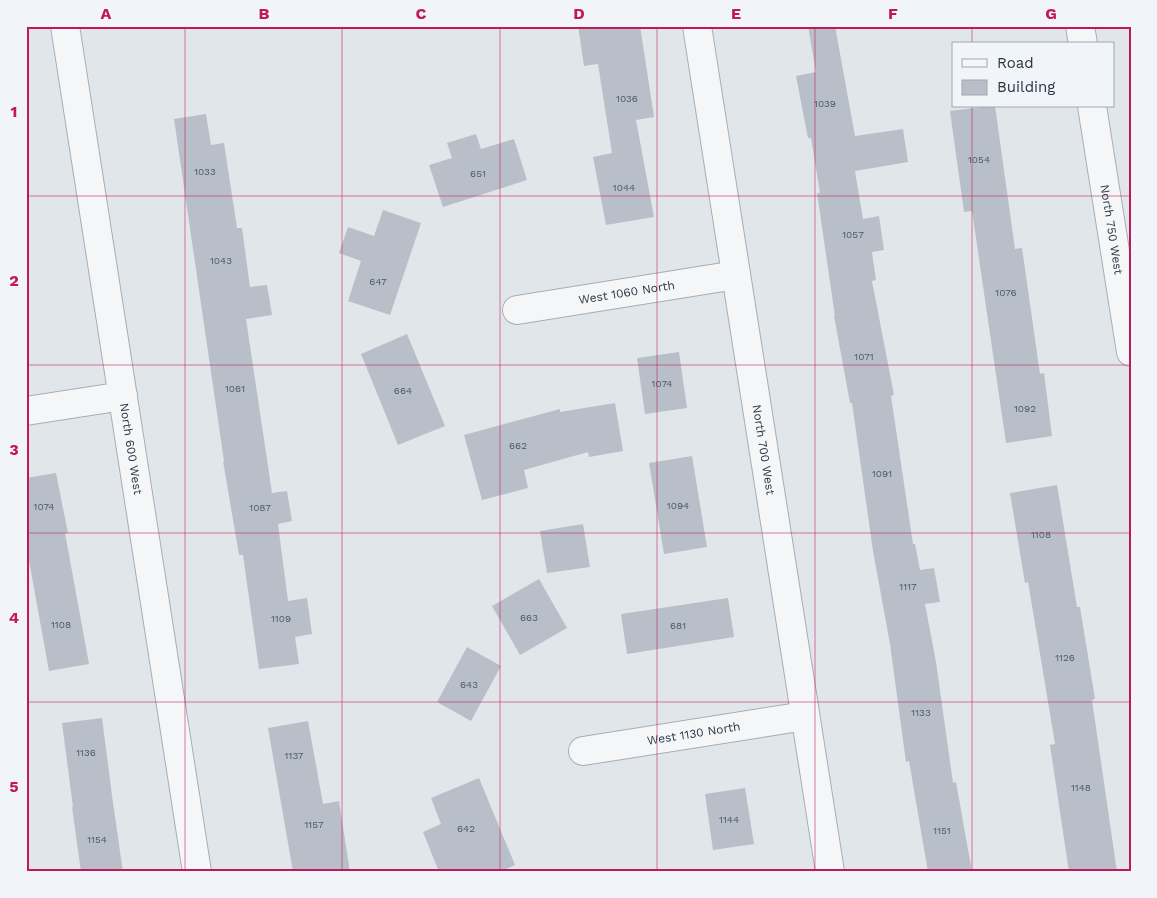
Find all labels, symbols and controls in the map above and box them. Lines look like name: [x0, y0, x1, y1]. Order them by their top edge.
text: A: [101, 4, 112, 23]
text: B: [259, 4, 270, 23]
text: C: [416, 4, 427, 23]
text: D: [573, 4, 585, 23]
text: E: [731, 4, 741, 23]
text: F: [888, 4, 898, 23]
text: G: [1045, 4, 1057, 23]
legend: [952, 42, 1114, 108]
text: Road: [997, 54, 1034, 72]
text: Building: [997, 78, 1055, 96]
house number: 1036: [616, 93, 638, 104]
house number: 1039: [814, 98, 836, 109]
text: 1: [11, 102, 17, 121]
house number: 1054: [968, 154, 990, 165]
house number: 1033: [194, 166, 216, 177]
house number: 651: [470, 168, 486, 179]
house number: 1044: [613, 182, 635, 193]
street label: North 750 West: [1098, 183, 1126, 275]
house number: 1057: [842, 229, 864, 240]
house number: 1043: [210, 255, 232, 266]
text: 2: [9, 271, 19, 290]
house number: 647: [369, 276, 387, 287]
street label: West 1060 North: [577, 278, 676, 307]
house number: 1076: [995, 287, 1017, 298]
house number: 1071: [854, 351, 874, 362]
house number: 1074: [652, 378, 672, 389]
house number: 1061: [225, 383, 245, 394]
house number: 664: [394, 385, 412, 396]
street label: North 600 West: [117, 402, 145, 496]
house number: 1092: [1014, 403, 1036, 414]
street label: North 700 West: [750, 404, 778, 496]
text: 3: [9, 440, 19, 459]
house number: 662: [509, 440, 527, 451]
house number: 1091: [872, 468, 892, 479]
house number: 1094: [667, 500, 689, 511]
house number: 1074: [34, 501, 54, 512]
house number: 1087: [249, 502, 271, 513]
house number: 1108: [1031, 529, 1051, 540]
house number: 1117: [899, 581, 917, 592]
text: 4: [9, 608, 19, 627]
house number: 663: [520, 612, 538, 623]
house number: 1109: [271, 613, 291, 624]
house number: 1108: [51, 619, 71, 630]
house number: 681: [670, 620, 686, 631]
house number: 1126: [1055, 652, 1075, 663]
house number: 643: [460, 679, 478, 690]
house number: 1133: [911, 707, 931, 718]
street label: West 1130 North: [646, 719, 741, 748]
house number: 1136: [76, 747, 96, 758]
house number: 1137: [285, 750, 304, 761]
text: 5: [9, 777, 19, 796]
house number: 1148: [1071, 782, 1091, 793]
house number: 1144: [719, 814, 739, 825]
house number: 1157: [304, 819, 324, 830]
house number: 642: [457, 823, 475, 834]
house number: 1151: [933, 825, 951, 836]
house number: 1154: [87, 834, 107, 845]

